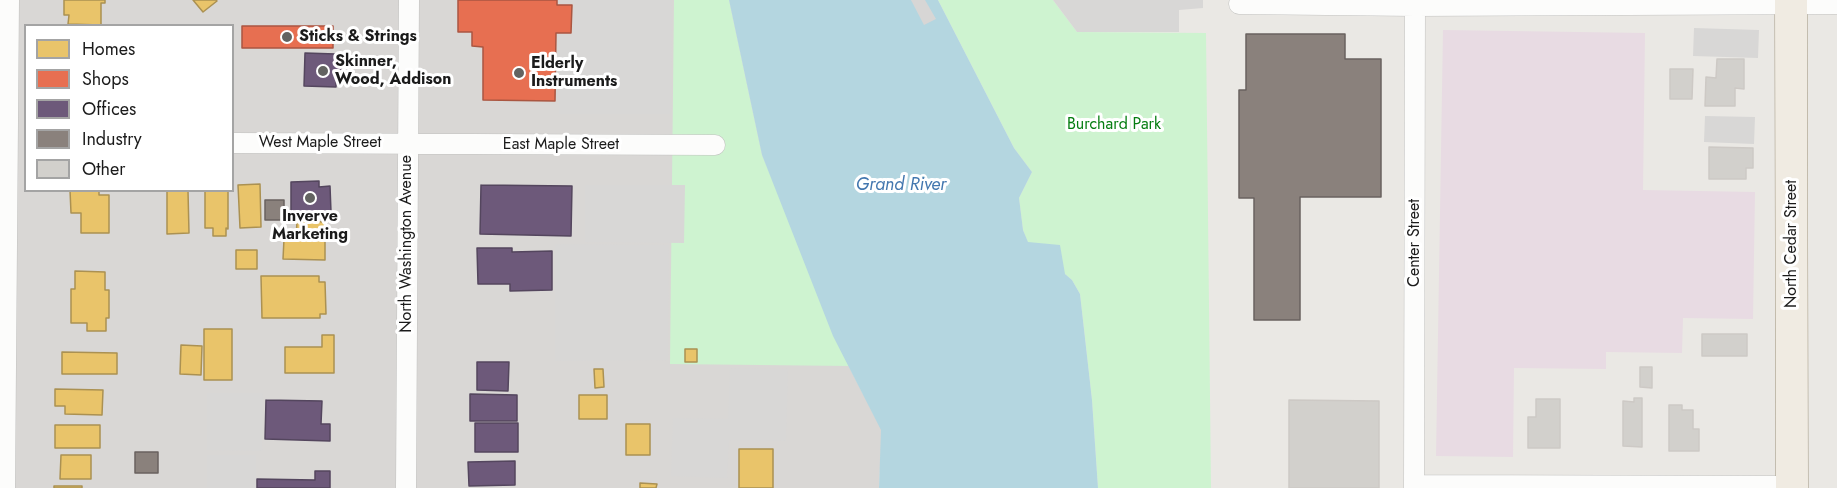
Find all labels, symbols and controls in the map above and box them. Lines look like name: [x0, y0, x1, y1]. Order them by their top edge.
legend: [24, 24, 234, 192]
place label: Sticks & Strings: [299, 27, 417, 47]
marker: Sticks & Strings: [280, 30, 294, 44]
text: Homes: [82, 36, 135, 62]
place label: Skinner, Wood, Addison: [335, 52, 451, 90]
place label: Elderly Instruments: [531, 54, 617, 92]
marker: Skinner, Wood, Addison: [316, 64, 330, 78]
text: Shops: [82, 66, 129, 92]
marker: Elderly Instruments: [512, 66, 526, 80]
text: Offices: [82, 96, 136, 122]
park label: Burchard Park: [1067, 115, 1161, 135]
text: Industry: [82, 126, 142, 152]
street label: West Maple Street: [259, 133, 381, 153]
street label: East Maple Street: [503, 135, 619, 155]
street label: North Washington Avenue: [397, 155, 417, 333]
text: Other: [82, 156, 125, 182]
water label: Grand River: [856, 175, 946, 197]
street label: North Cedar Street: [1782, 180, 1802, 308]
marker: Inverve Marketing: [303, 191, 317, 205]
street label: Center Street: [1405, 199, 1425, 287]
place label: Inverve Marketing: [272, 207, 348, 245]

